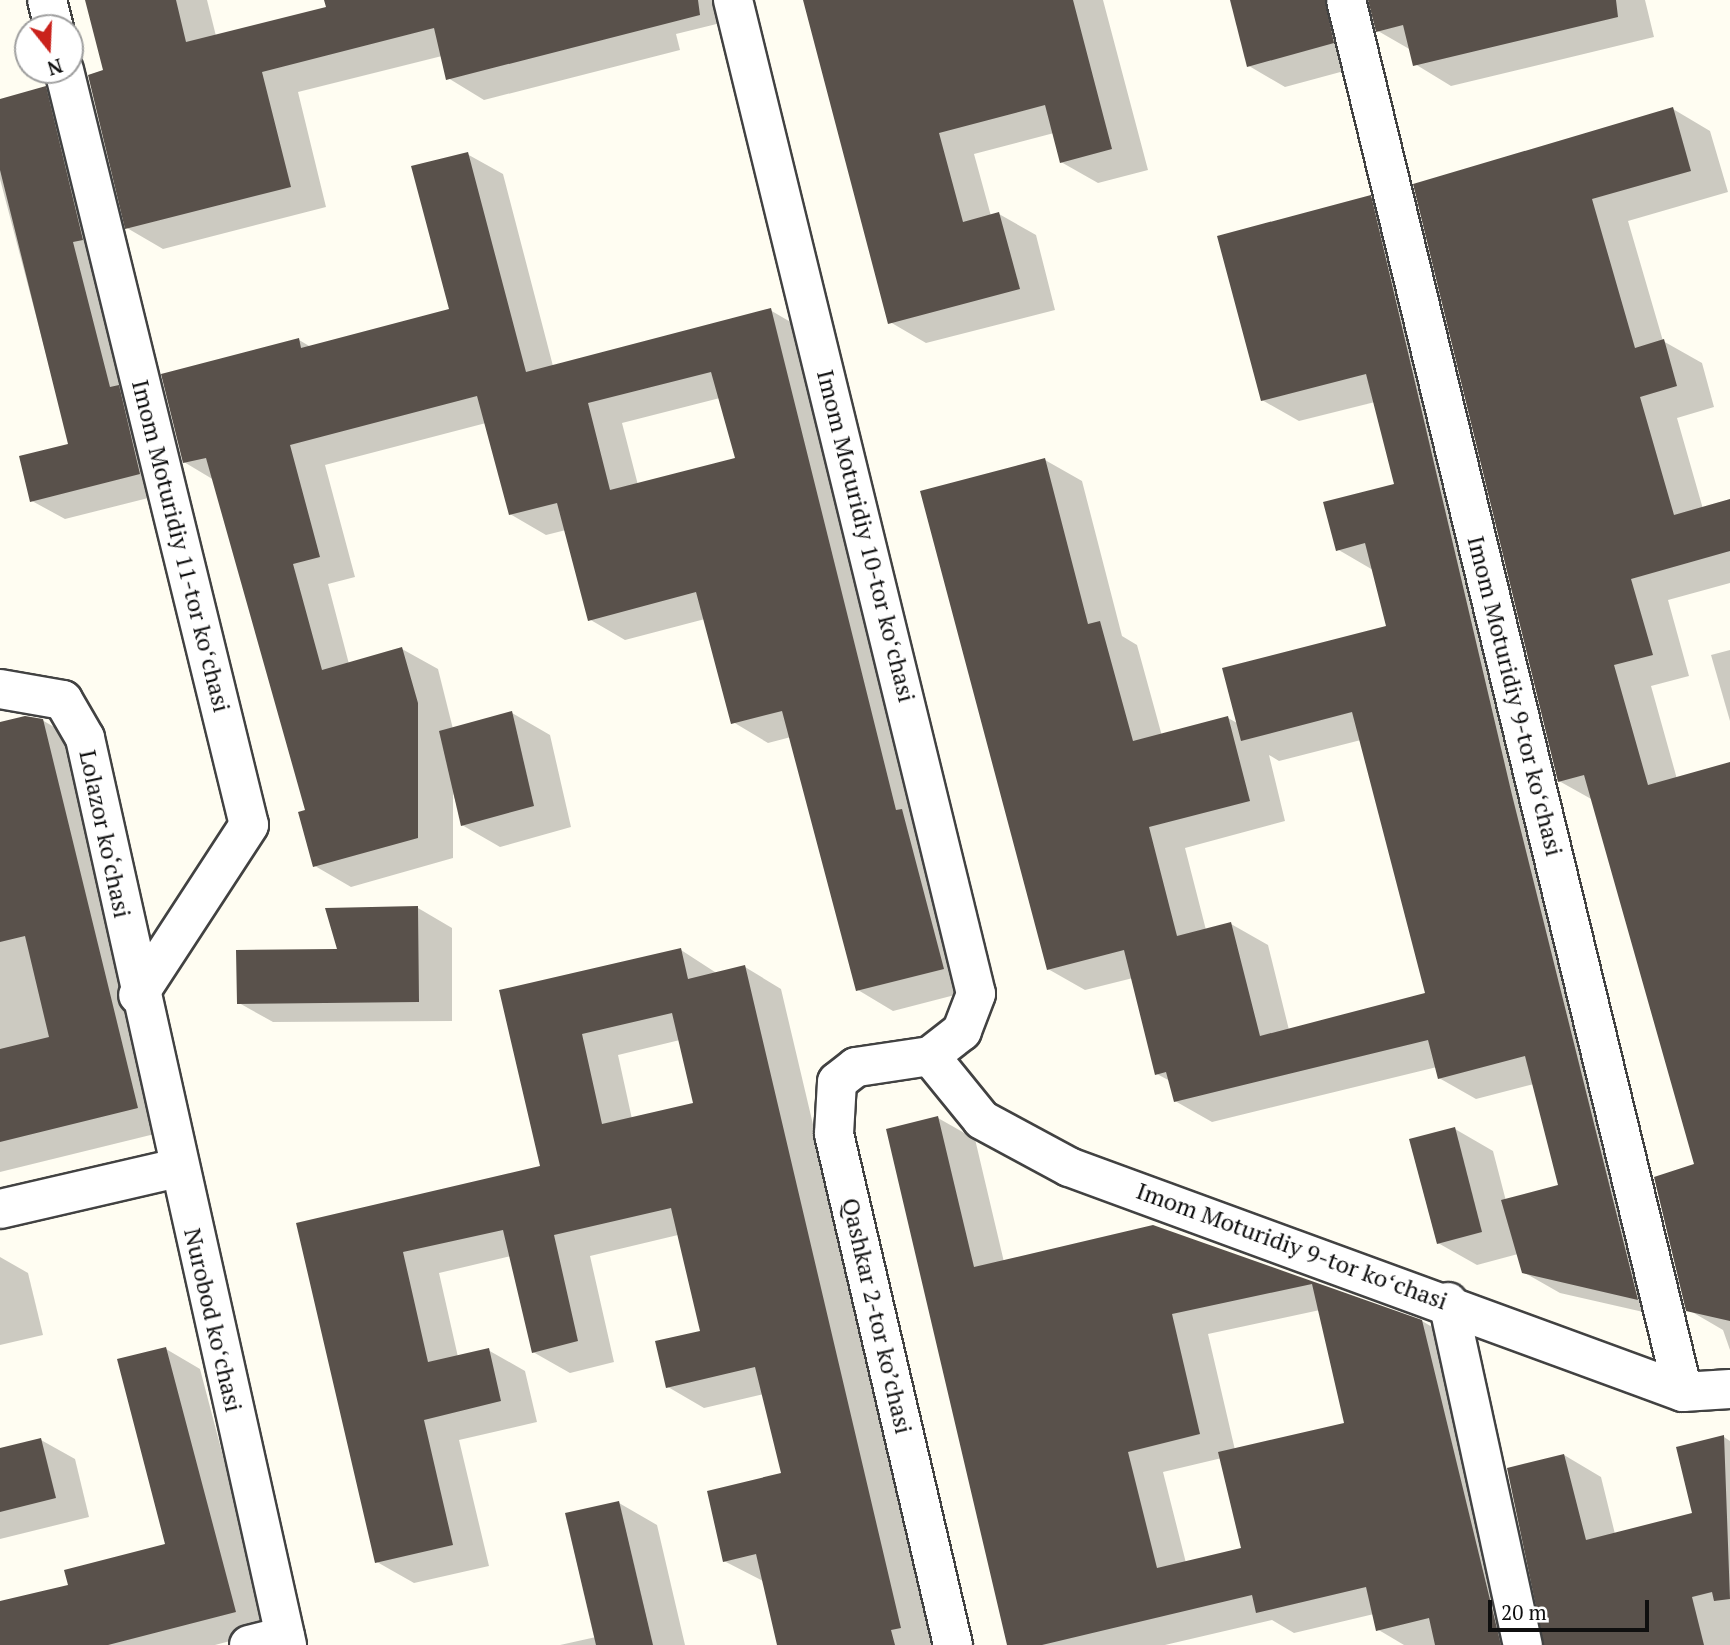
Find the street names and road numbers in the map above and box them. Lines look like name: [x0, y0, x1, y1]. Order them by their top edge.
street label: Imom Moturidiy 10-tor koʻchasi: [811, 367, 921, 705]
street label: Imom Moturidiy 11-tor koʻchasi: [126, 377, 236, 715]
street label: Imom Moturidiy 9-tor koʻchasi: [1461, 533, 1569, 859]
street label: Lolazor ko‘chasi: [73, 747, 137, 921]
street label: Imom Moturidiy 9-tor koʻchasi: [1132, 1176, 1452, 1316]
street label: Qashkar 2-tor koʼchasi: [836, 1195, 918, 1437]
street label: Nurobod koʻchasi: [178, 1225, 248, 1415]

